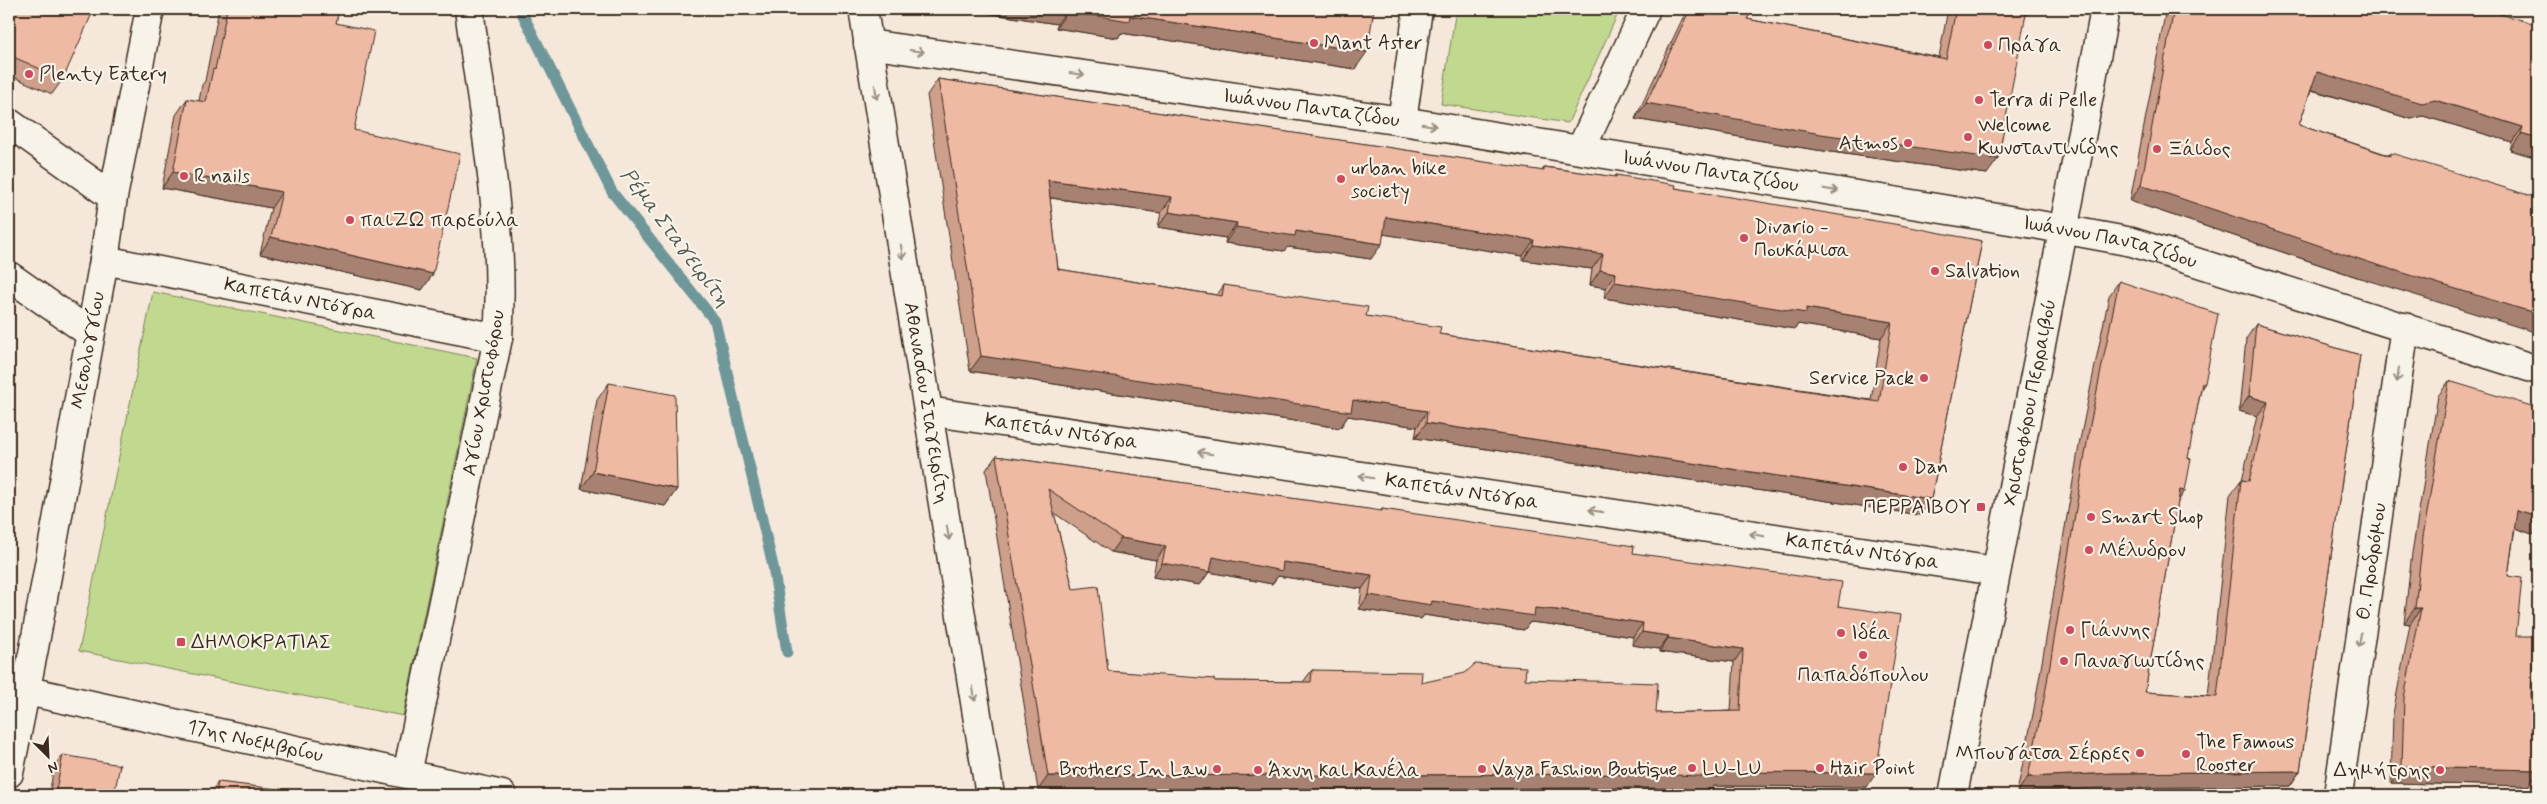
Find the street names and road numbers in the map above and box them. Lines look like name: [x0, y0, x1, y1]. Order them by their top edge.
street label: Ιωάννου Πανταζίδου: [1221, 82, 1402, 134]
street label: Ιωάννου Πανταζίδου: [1620, 144, 1801, 199]
street label: Ιωάννου Πανταζίδου: [2021, 209, 2201, 275]
street label: Καπετάν Ντόγρα: [222, 271, 379, 327]
street label: Μεσολογγίου: [64, 289, 112, 411]
street label: Χριστοφόρου Περραιβού: [1996, 297, 2063, 508]
street label: Αθανασίου Σταγειρίτη: [897, 300, 956, 506]
street label: Αγίου Χριστοφόρου: [456, 308, 512, 478]
street label: Καπετάν Ντόγρα: [983, 406, 1140, 456]
street label: Καπετάν Ντόγρα: [1383, 466, 1541, 516]
street label: Θ. Προδρόμου: [2350, 501, 2393, 622]
street label: Καπετάν Ντόγρα: [1784, 526, 1941, 576]
street label: 17ης Νοεμβρίου: [185, 713, 326, 769]

